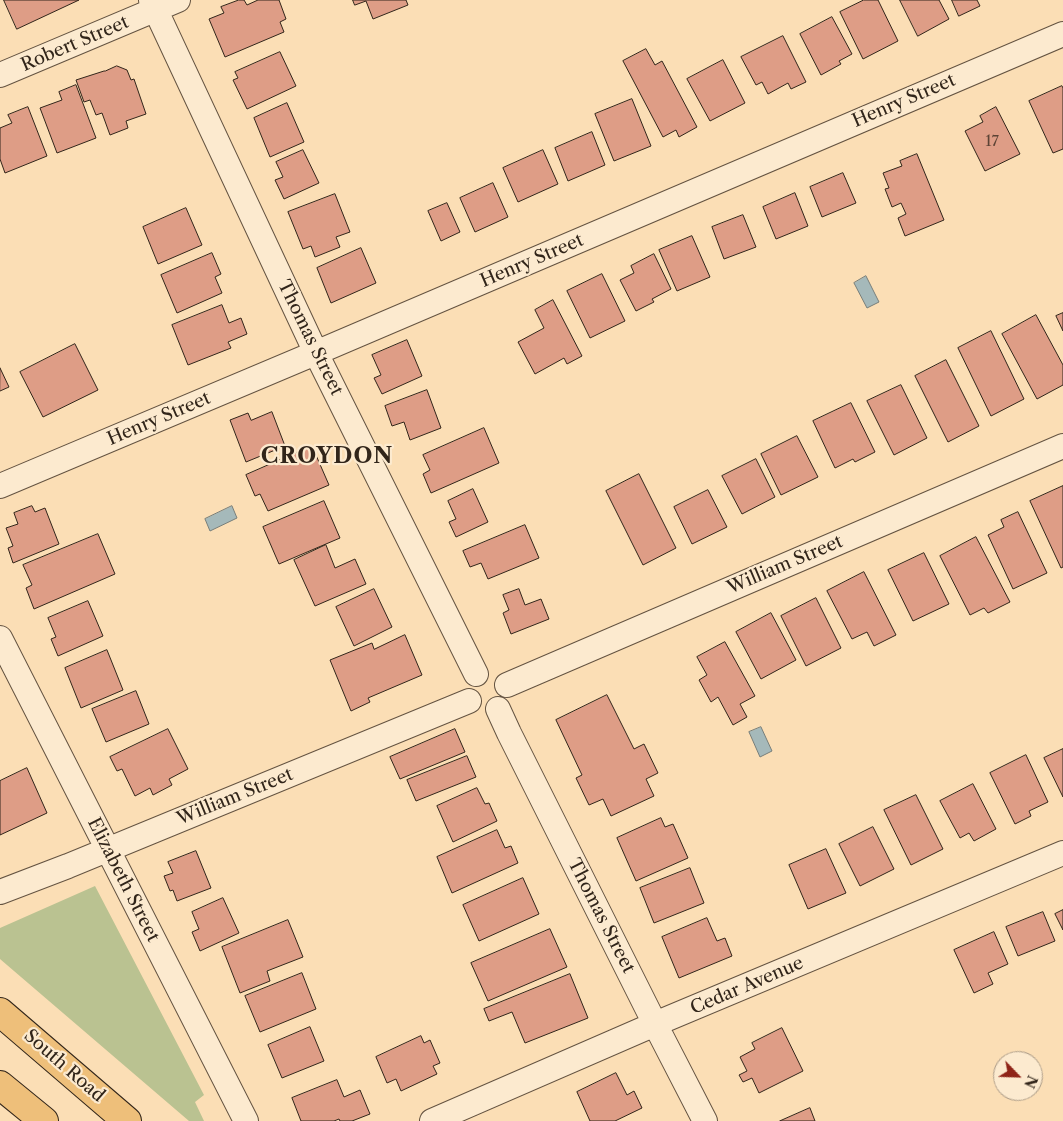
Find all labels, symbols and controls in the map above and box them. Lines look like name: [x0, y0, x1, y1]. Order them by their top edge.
street label: Robert Street: [18, 12, 132, 76]
street label: Henry Street: [849, 70, 959, 132]
house number: 17: [985, 133, 999, 151]
street label: Henry Street: [477, 230, 587, 292]
street label: Thomas Street: [273, 277, 347, 399]
street label: Henry Street: [104, 388, 214, 450]
district label: CROYDON: [260, 444, 394, 470]
street label: William Street: [724, 531, 846, 599]
street label: William Street: [174, 764, 296, 830]
street label: Elizabeth Street: [82, 814, 164, 946]
street label: Thomas Street: [563, 855, 639, 977]
street label: Cedar Avenue: [687, 952, 807, 1020]
street label: South Road: [19, 1025, 109, 1107]
north arrow: [993, 1051, 1043, 1101]
text: N: [1020, 1072, 1041, 1091]

